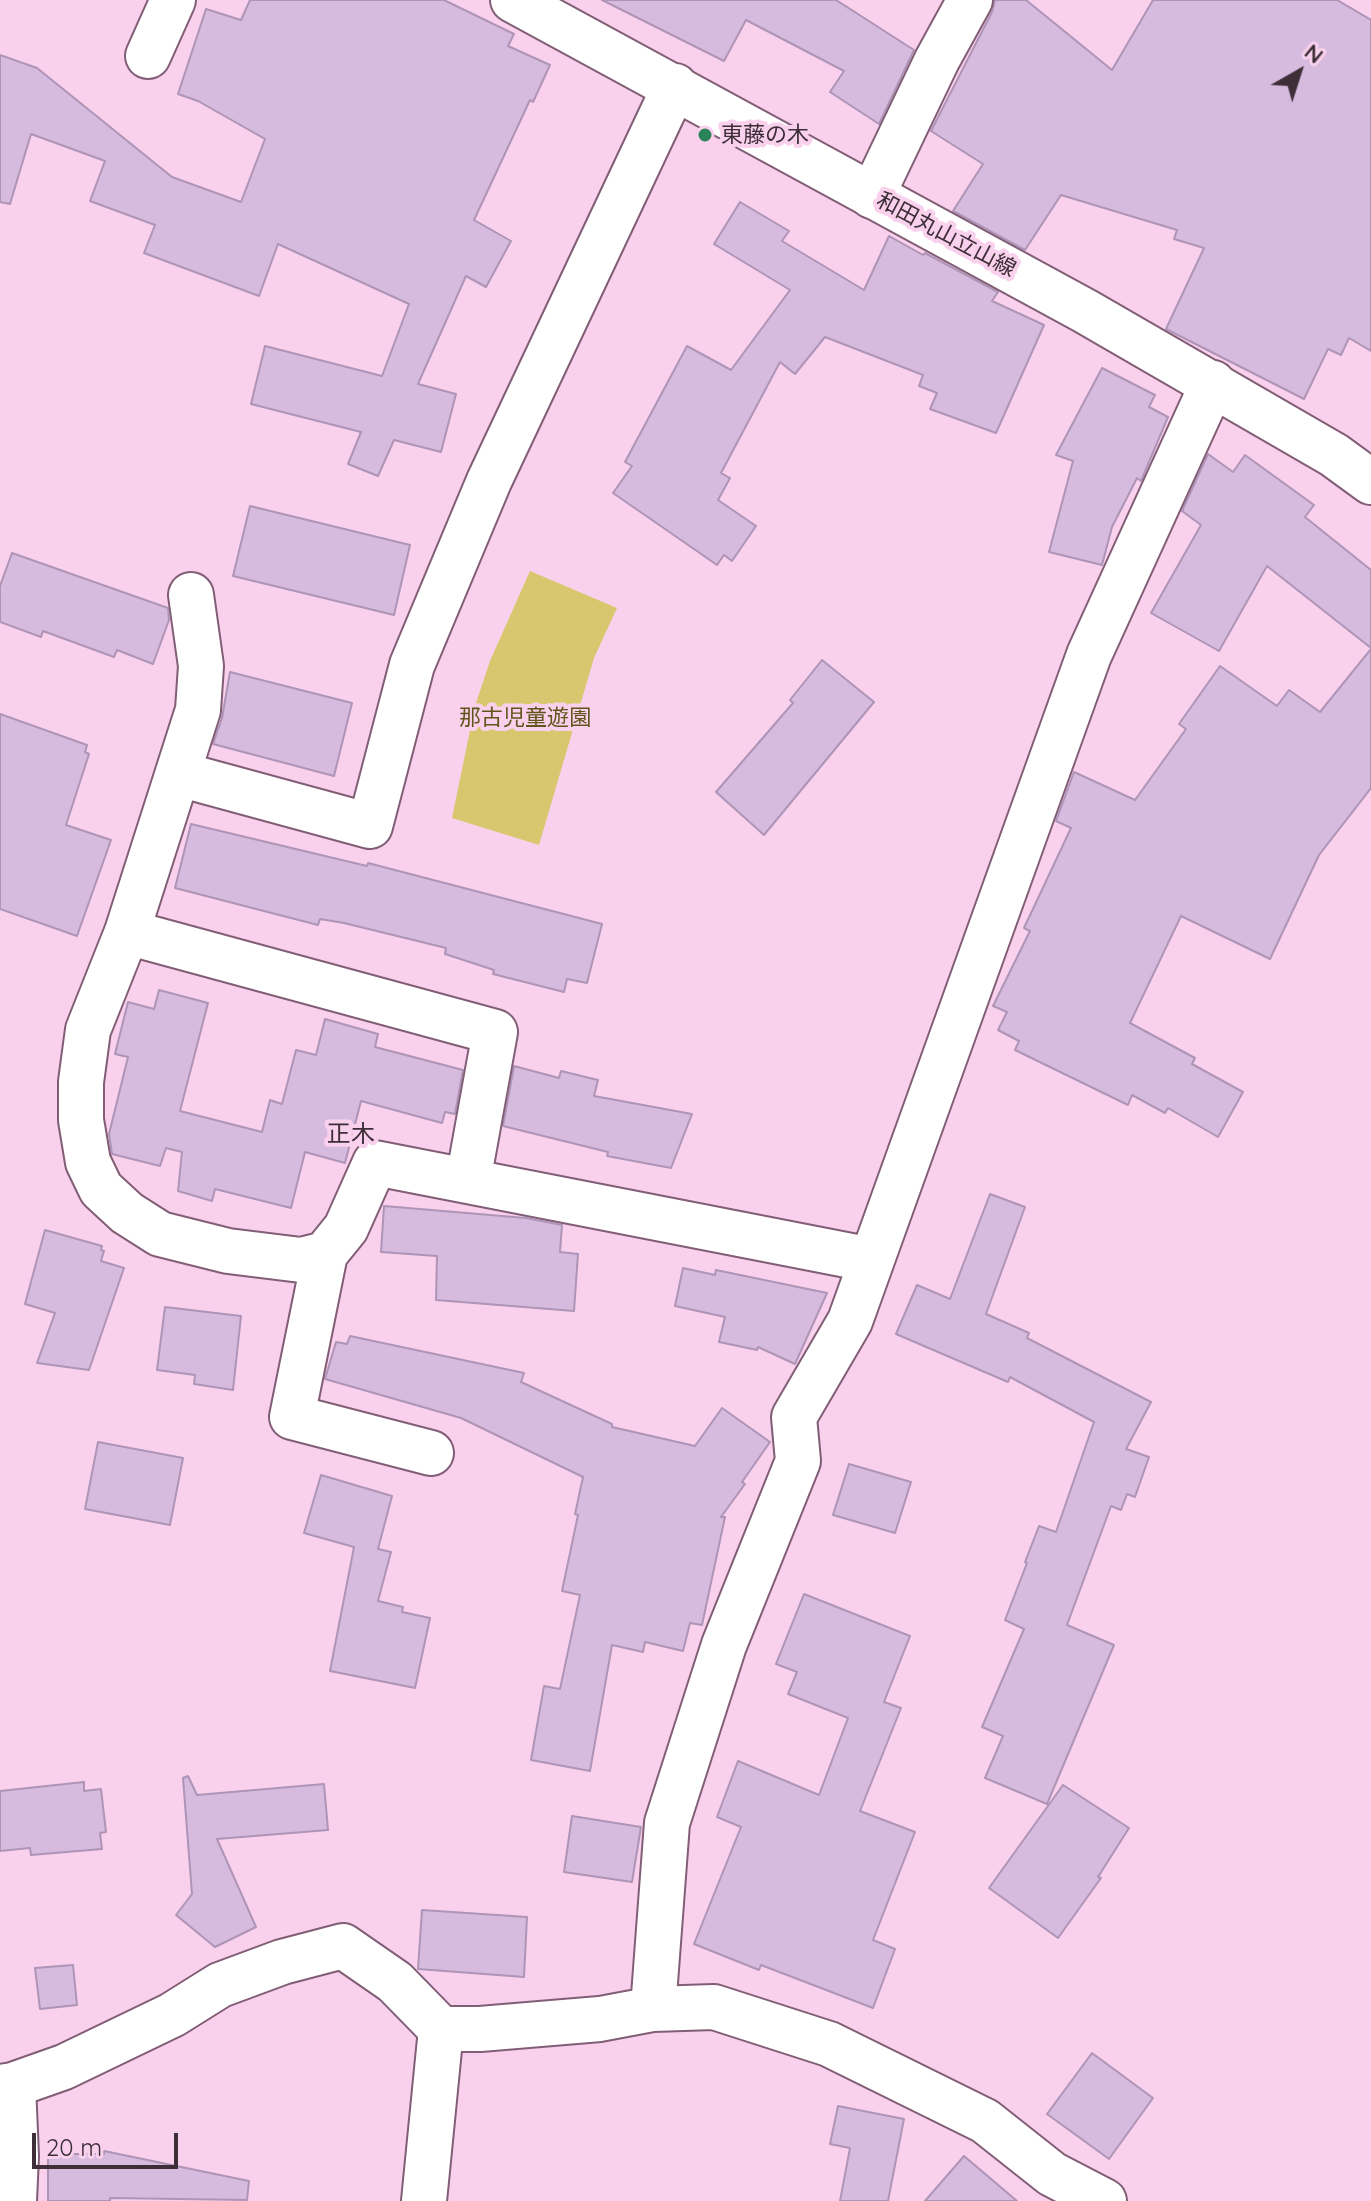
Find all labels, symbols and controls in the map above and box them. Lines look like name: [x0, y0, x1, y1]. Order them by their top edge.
north arrow: [1259, 32, 1339, 112]
text: N: [1299, 37, 1329, 69]
place label: 東藤の木: [721, 122, 809, 148]
marker: 東藤の木: [696, 126, 714, 144]
street label: 和田丸山立山線: [872, 187, 1020, 283]
park label: 那古児童遊園: [459, 705, 591, 731]
district label: 正木: [327, 1121, 375, 1149]
scale bar: [36, 2117, 182, 2167]
text: 20 m: [46, 2132, 102, 2162]

